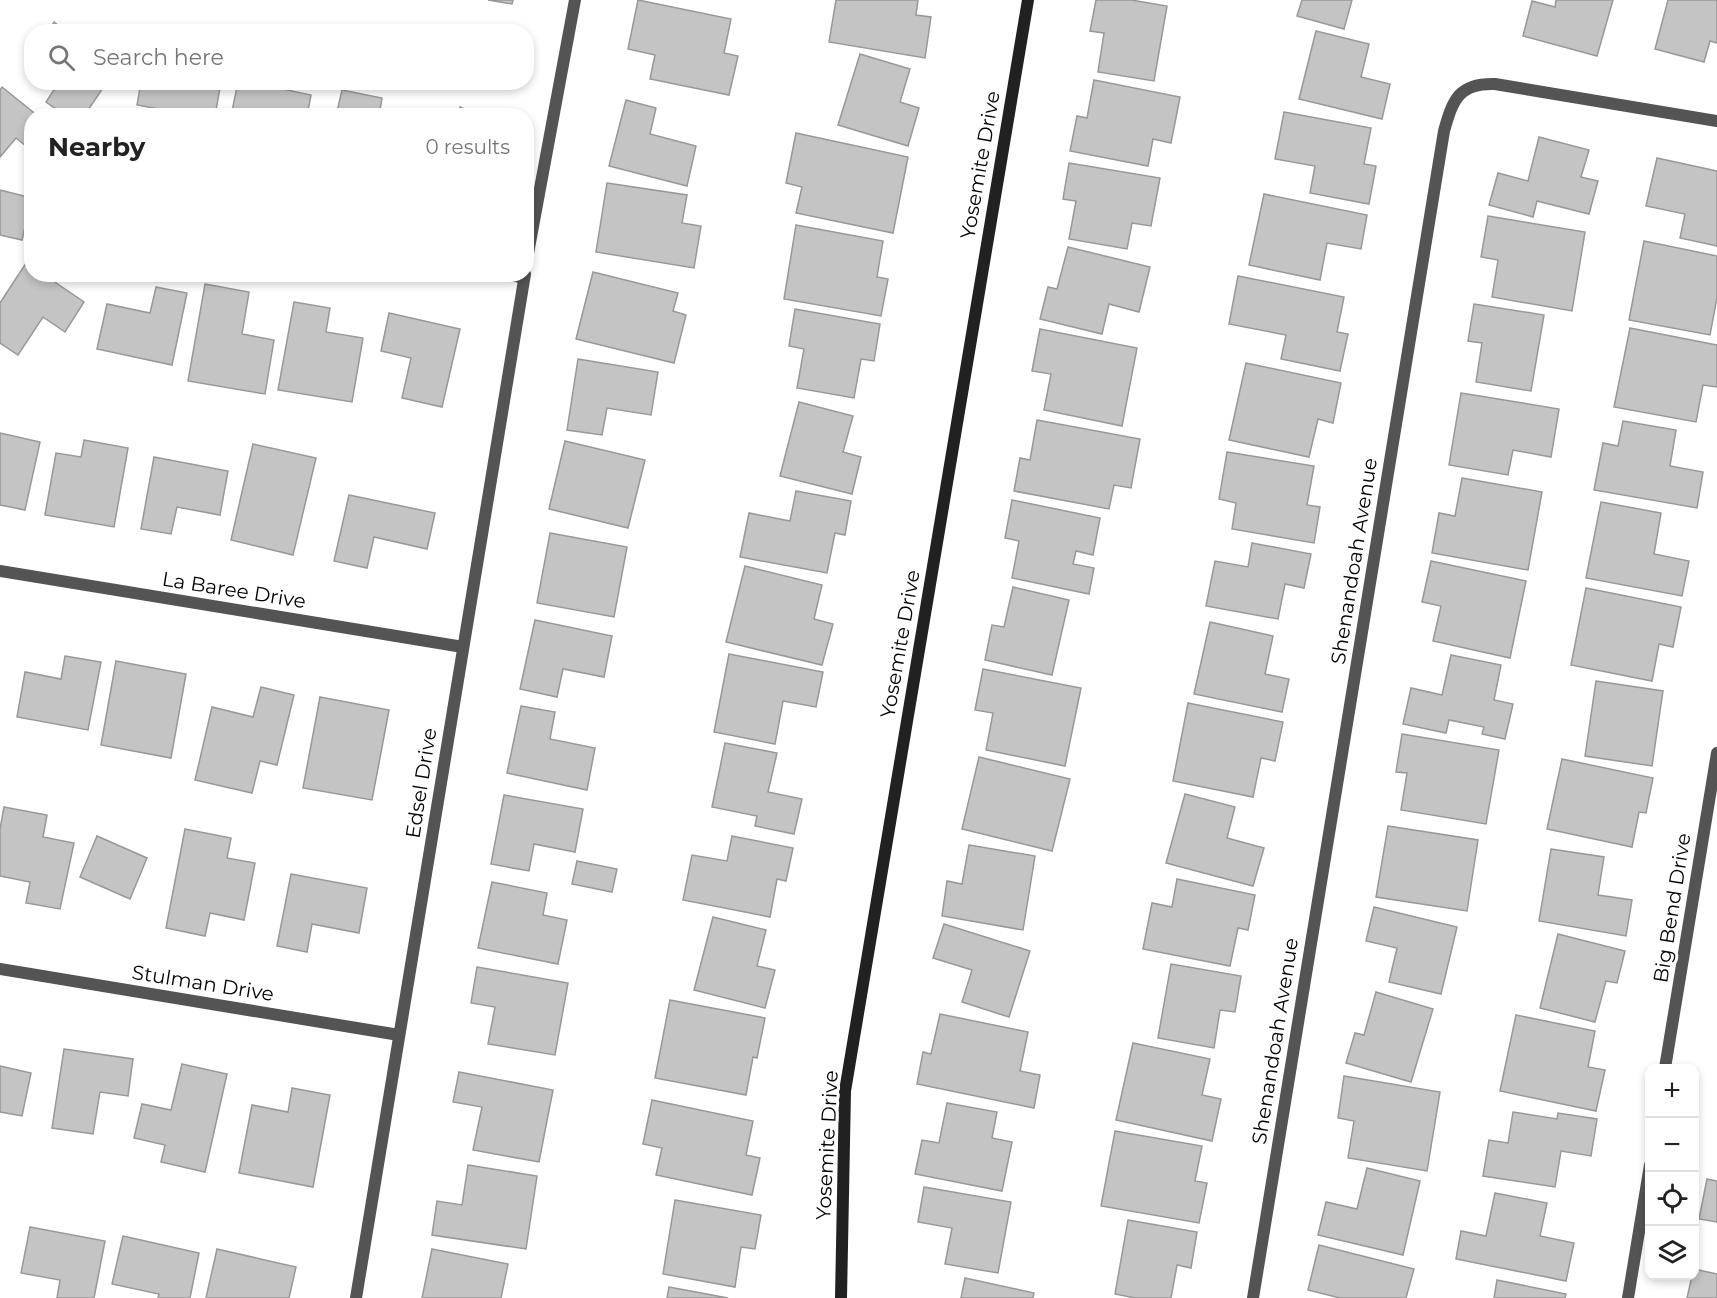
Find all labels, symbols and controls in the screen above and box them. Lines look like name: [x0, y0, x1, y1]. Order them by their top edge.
search box: [24, 24, 534, 90]
icon: search: [45, 41, 78, 74]
text: Search here: [93, 44, 224, 71]
street label: Yosemite Drive: [955, 89, 1005, 241]
text: Nearby: [48, 131, 145, 163]
text: 0 results: [425, 135, 510, 159]
street label: Shenandoah Avenue: [1326, 456, 1382, 666]
street label: La Baree Drive: [160, 567, 308, 613]
street label: Yosemite Drive: [875, 568, 925, 720]
street label: Edsel Drive: [400, 726, 442, 840]
street label: Big Bend Drive: [1648, 831, 1696, 985]
street label: Shenandoah Avenue: [1247, 936, 1303, 1146]
street label: Stulman Drive: [130, 960, 276, 1006]
map controls: [1645, 1064, 1699, 1280]
button: +: [1645, 1064, 1699, 1118]
street label: Yosemite Drive: [811, 1070, 843, 1220]
button: −: [1645, 1118, 1699, 1172]
button: locate: [1645, 1172, 1699, 1226]
button: layers: [1645, 1226, 1699, 1280]

